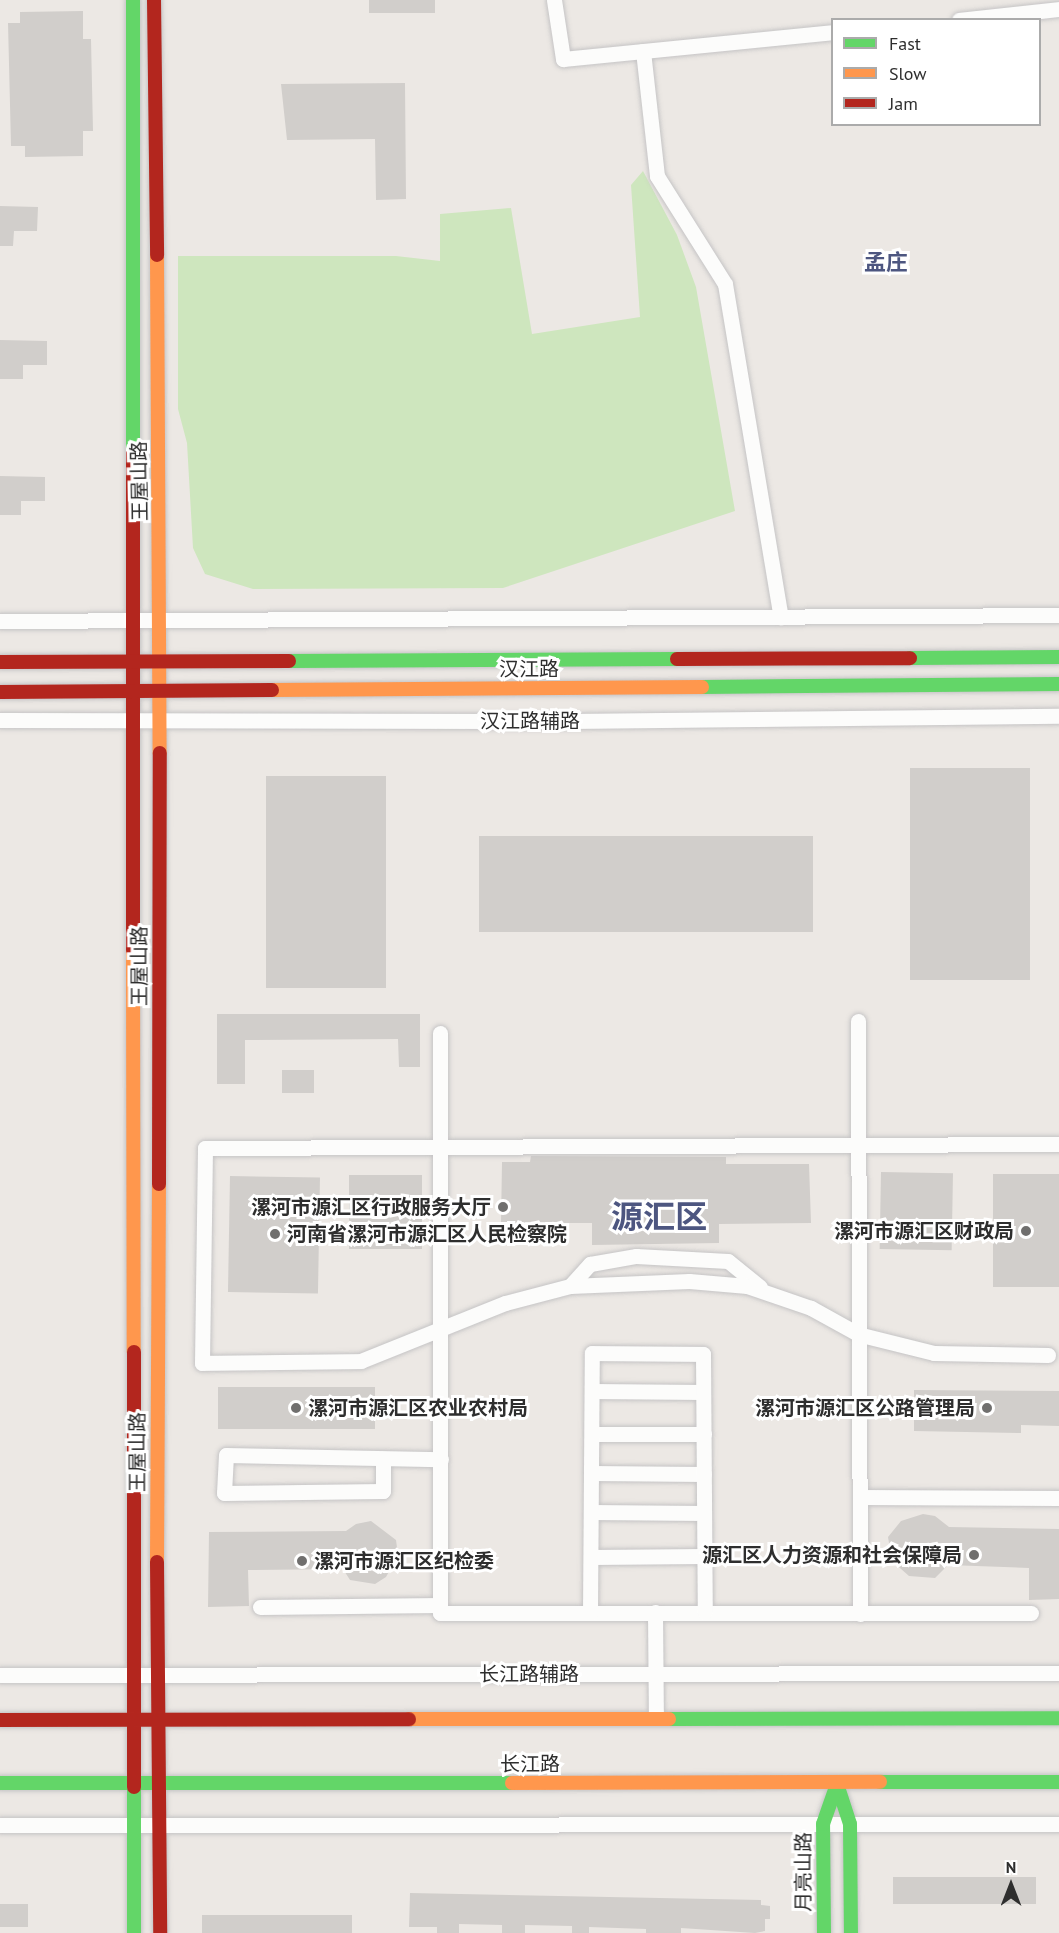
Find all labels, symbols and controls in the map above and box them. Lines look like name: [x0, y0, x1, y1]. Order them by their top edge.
legend: [831, 18, 1041, 126]
text: Fast: [889, 32, 921, 55]
text: Slow: [889, 62, 927, 85]
text: Jam: [889, 92, 918, 115]
district label: 孟庄: [864, 250, 908, 276]
street label: 王屋山路: [127, 441, 153, 521]
street label: 汉江路: [499, 657, 559, 681]
street label: 汉江路辅路: [480, 709, 580, 733]
street label: 王屋山路: [128, 926, 152, 1006]
place label: 漯河市源汇区行政服务大厅: [251, 1195, 491, 1219]
district label: 源汇区: [611, 1197, 707, 1235]
marker: 漯河市源汇区行政服务大厅: [496, 1200, 510, 1214]
place label: 漯河市源汇区财政局: [834, 1219, 1014, 1243]
place label: 河南省漯河市源汇区人民检察院: [287, 1222, 567, 1246]
marker: 漯河市源汇区财政局: [1019, 1224, 1033, 1238]
marker: 河南省漯河市源汇区人民检察院: [268, 1227, 282, 1241]
place label: 漯河市源汇区农业农村局: [308, 1396, 528, 1420]
place label: 漯河市源汇区公路管理局: [755, 1396, 975, 1420]
marker: 漯河市源汇区农业农村局: [289, 1401, 303, 1415]
marker: 漯河市源汇区公路管理局: [980, 1401, 994, 1415]
street label: 王屋山路: [126, 1412, 150, 1492]
place label: 源汇区人力资源和社会保障局: [702, 1543, 962, 1567]
marker: 源汇区人力资源和社会保障局: [967, 1548, 981, 1562]
place label: 漯河市源汇区纪检委: [314, 1549, 494, 1573]
marker: 漯河市源汇区纪检委: [295, 1554, 309, 1568]
street label: 长江路辅路: [479, 1662, 579, 1686]
street label: 长江路: [500, 1752, 560, 1776]
street label: 月亮山路: [792, 1832, 816, 1912]
north arrow: [981, 1855, 1041, 1915]
text: N: [1006, 1857, 1016, 1877]

